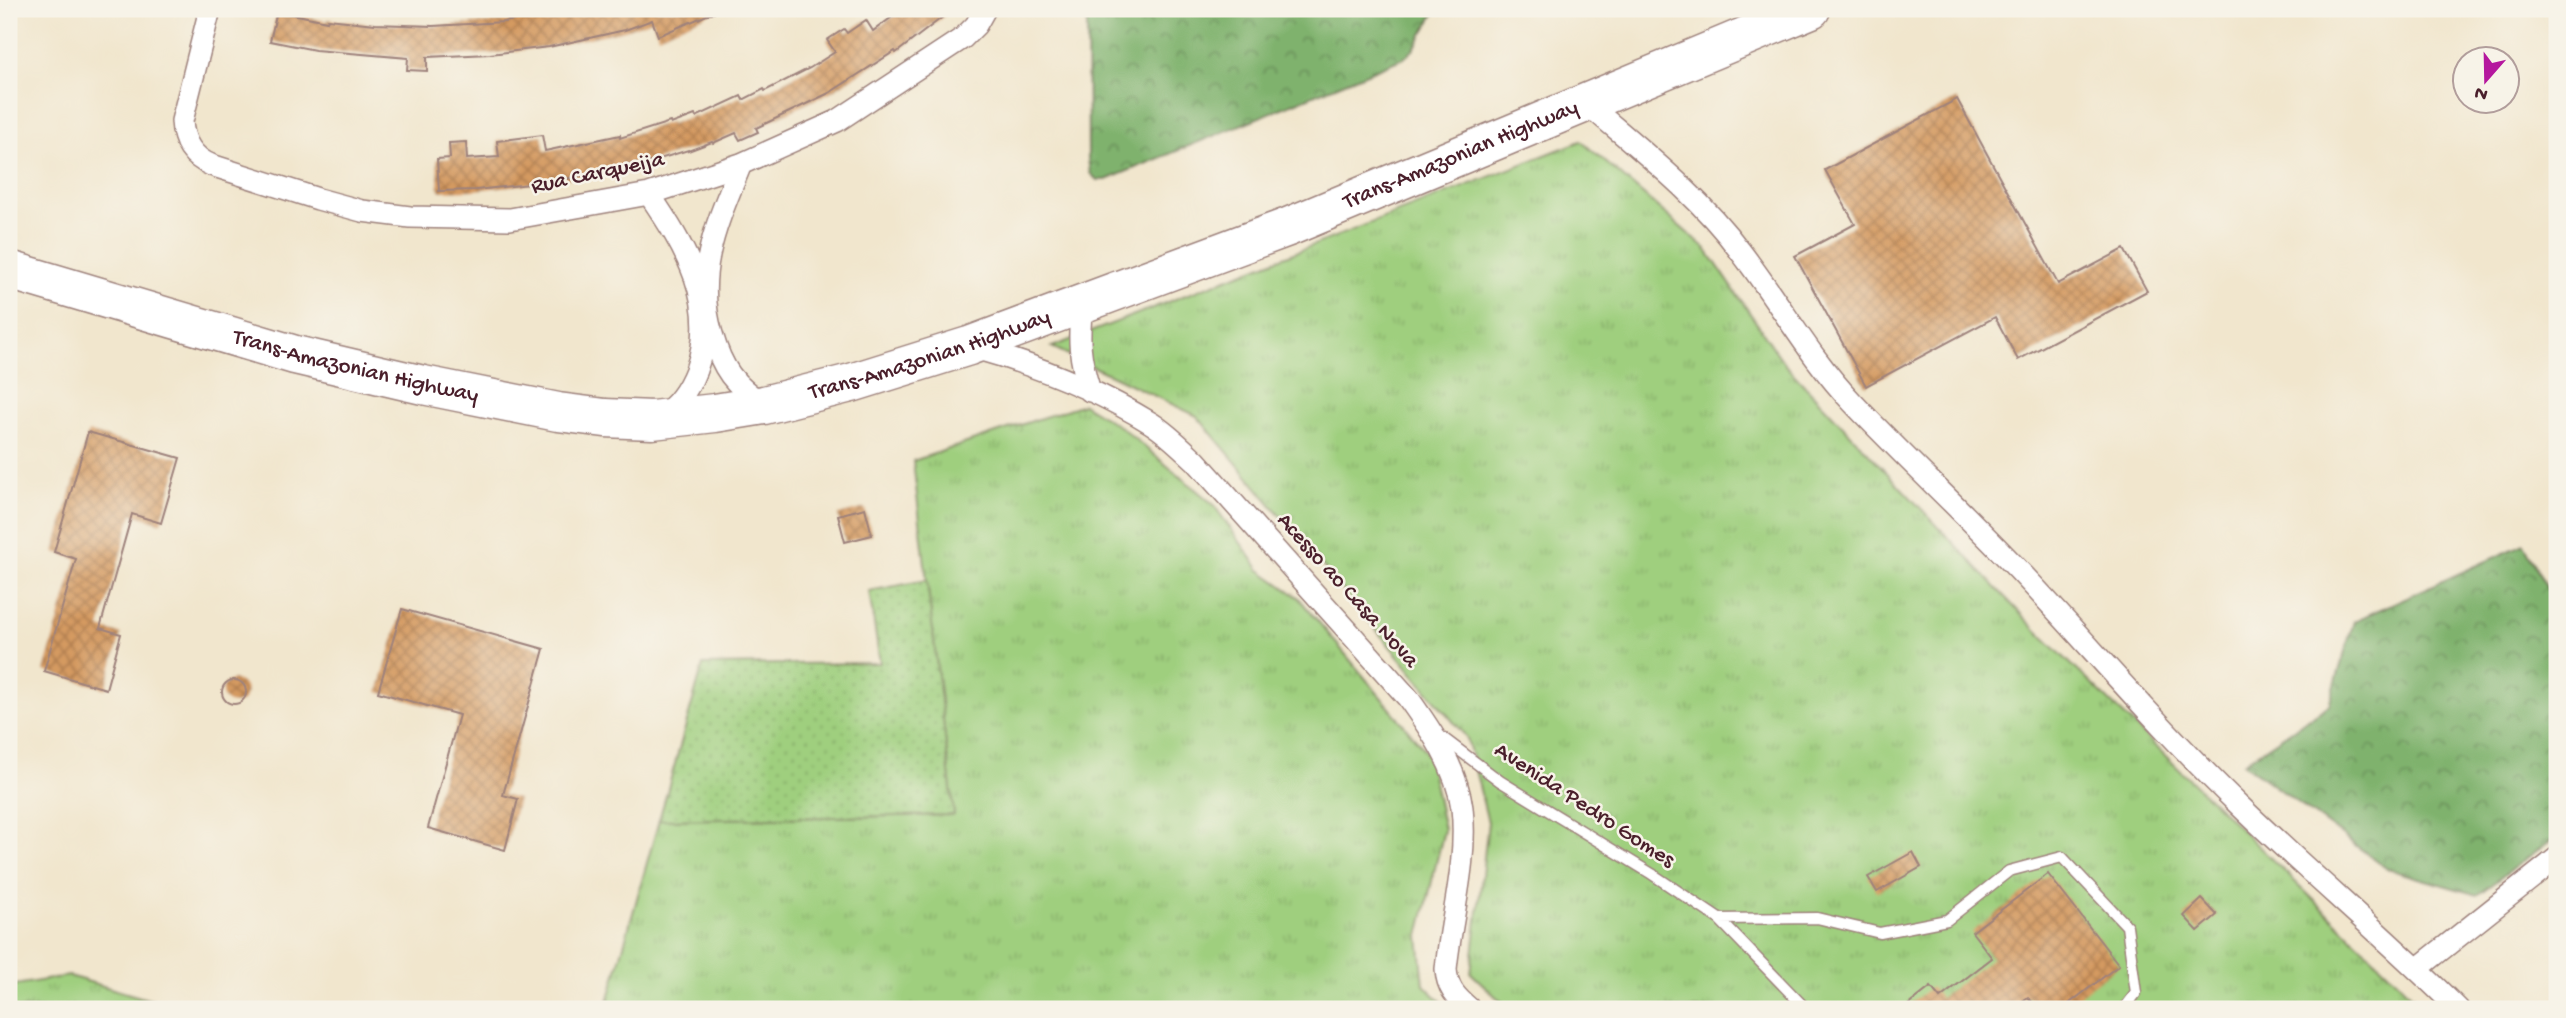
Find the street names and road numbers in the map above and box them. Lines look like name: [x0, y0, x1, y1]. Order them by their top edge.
street label: Trans-Amazonian Highway: [1337, 94, 1582, 217]
street label: Rua Carqueija: [529, 146, 668, 201]
street label: Trans-Amazonian Highway: [804, 303, 1054, 407]
street label: Trans-Amazonian Highway: [228, 323, 481, 409]
street label: Acesso ao Casa Nova: [1270, 508, 1425, 675]
street label: Avenida Pedro Gomes: [1489, 738, 1680, 875]

